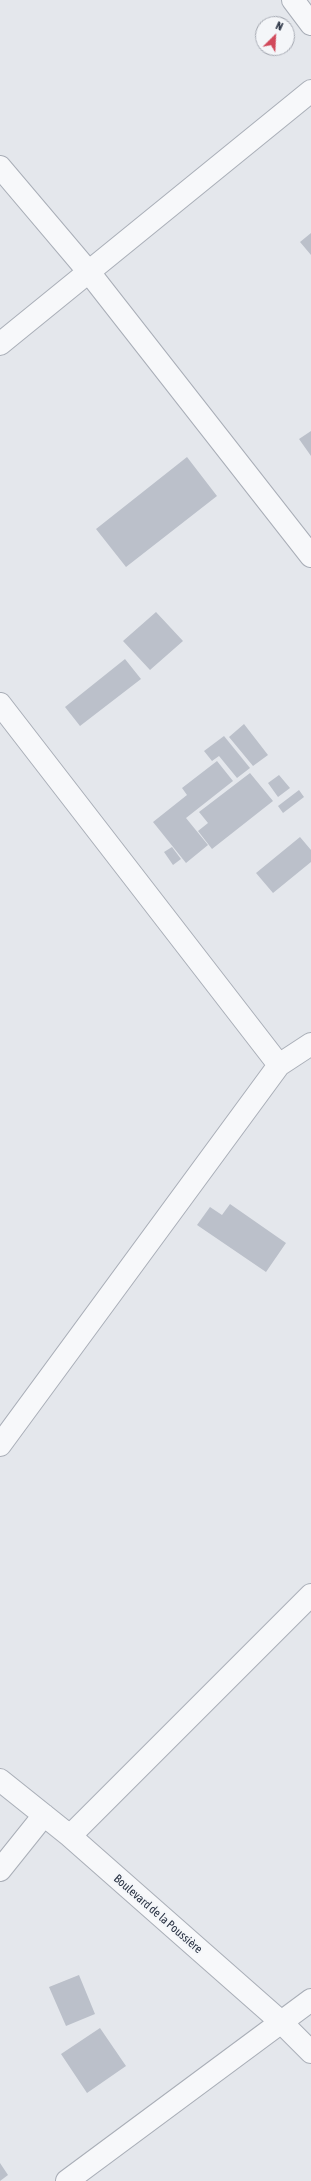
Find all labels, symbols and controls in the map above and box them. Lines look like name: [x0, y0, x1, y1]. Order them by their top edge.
north arrow: [255, 16, 295, 56]
text: N: [274, 19, 285, 33]
street label: Boulevard de la Poussière: [111, 1872, 205, 1956]

